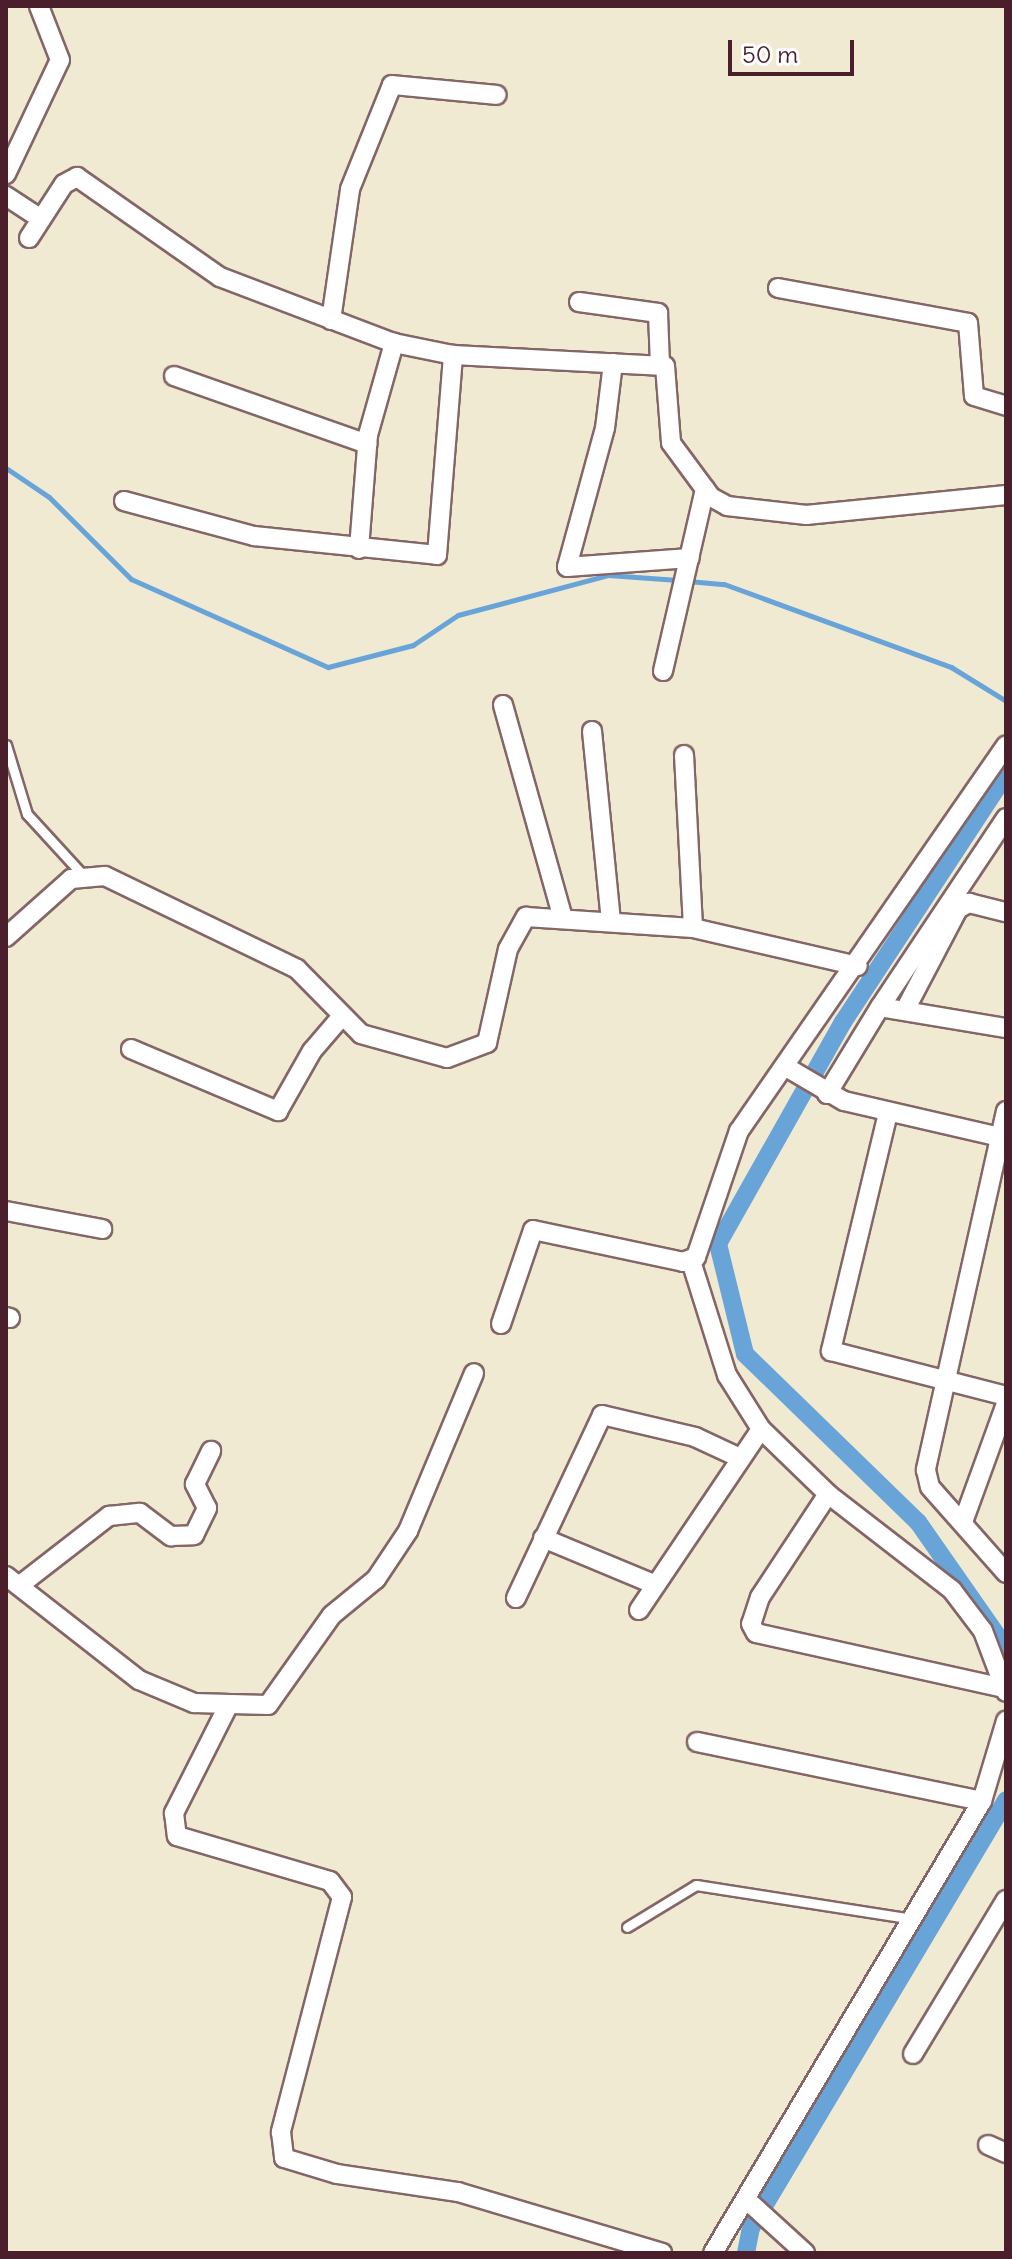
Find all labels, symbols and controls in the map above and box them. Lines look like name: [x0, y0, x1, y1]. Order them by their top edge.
scale bar: [732, 24, 858, 74]
text: 50 m: [742, 39, 798, 69]

